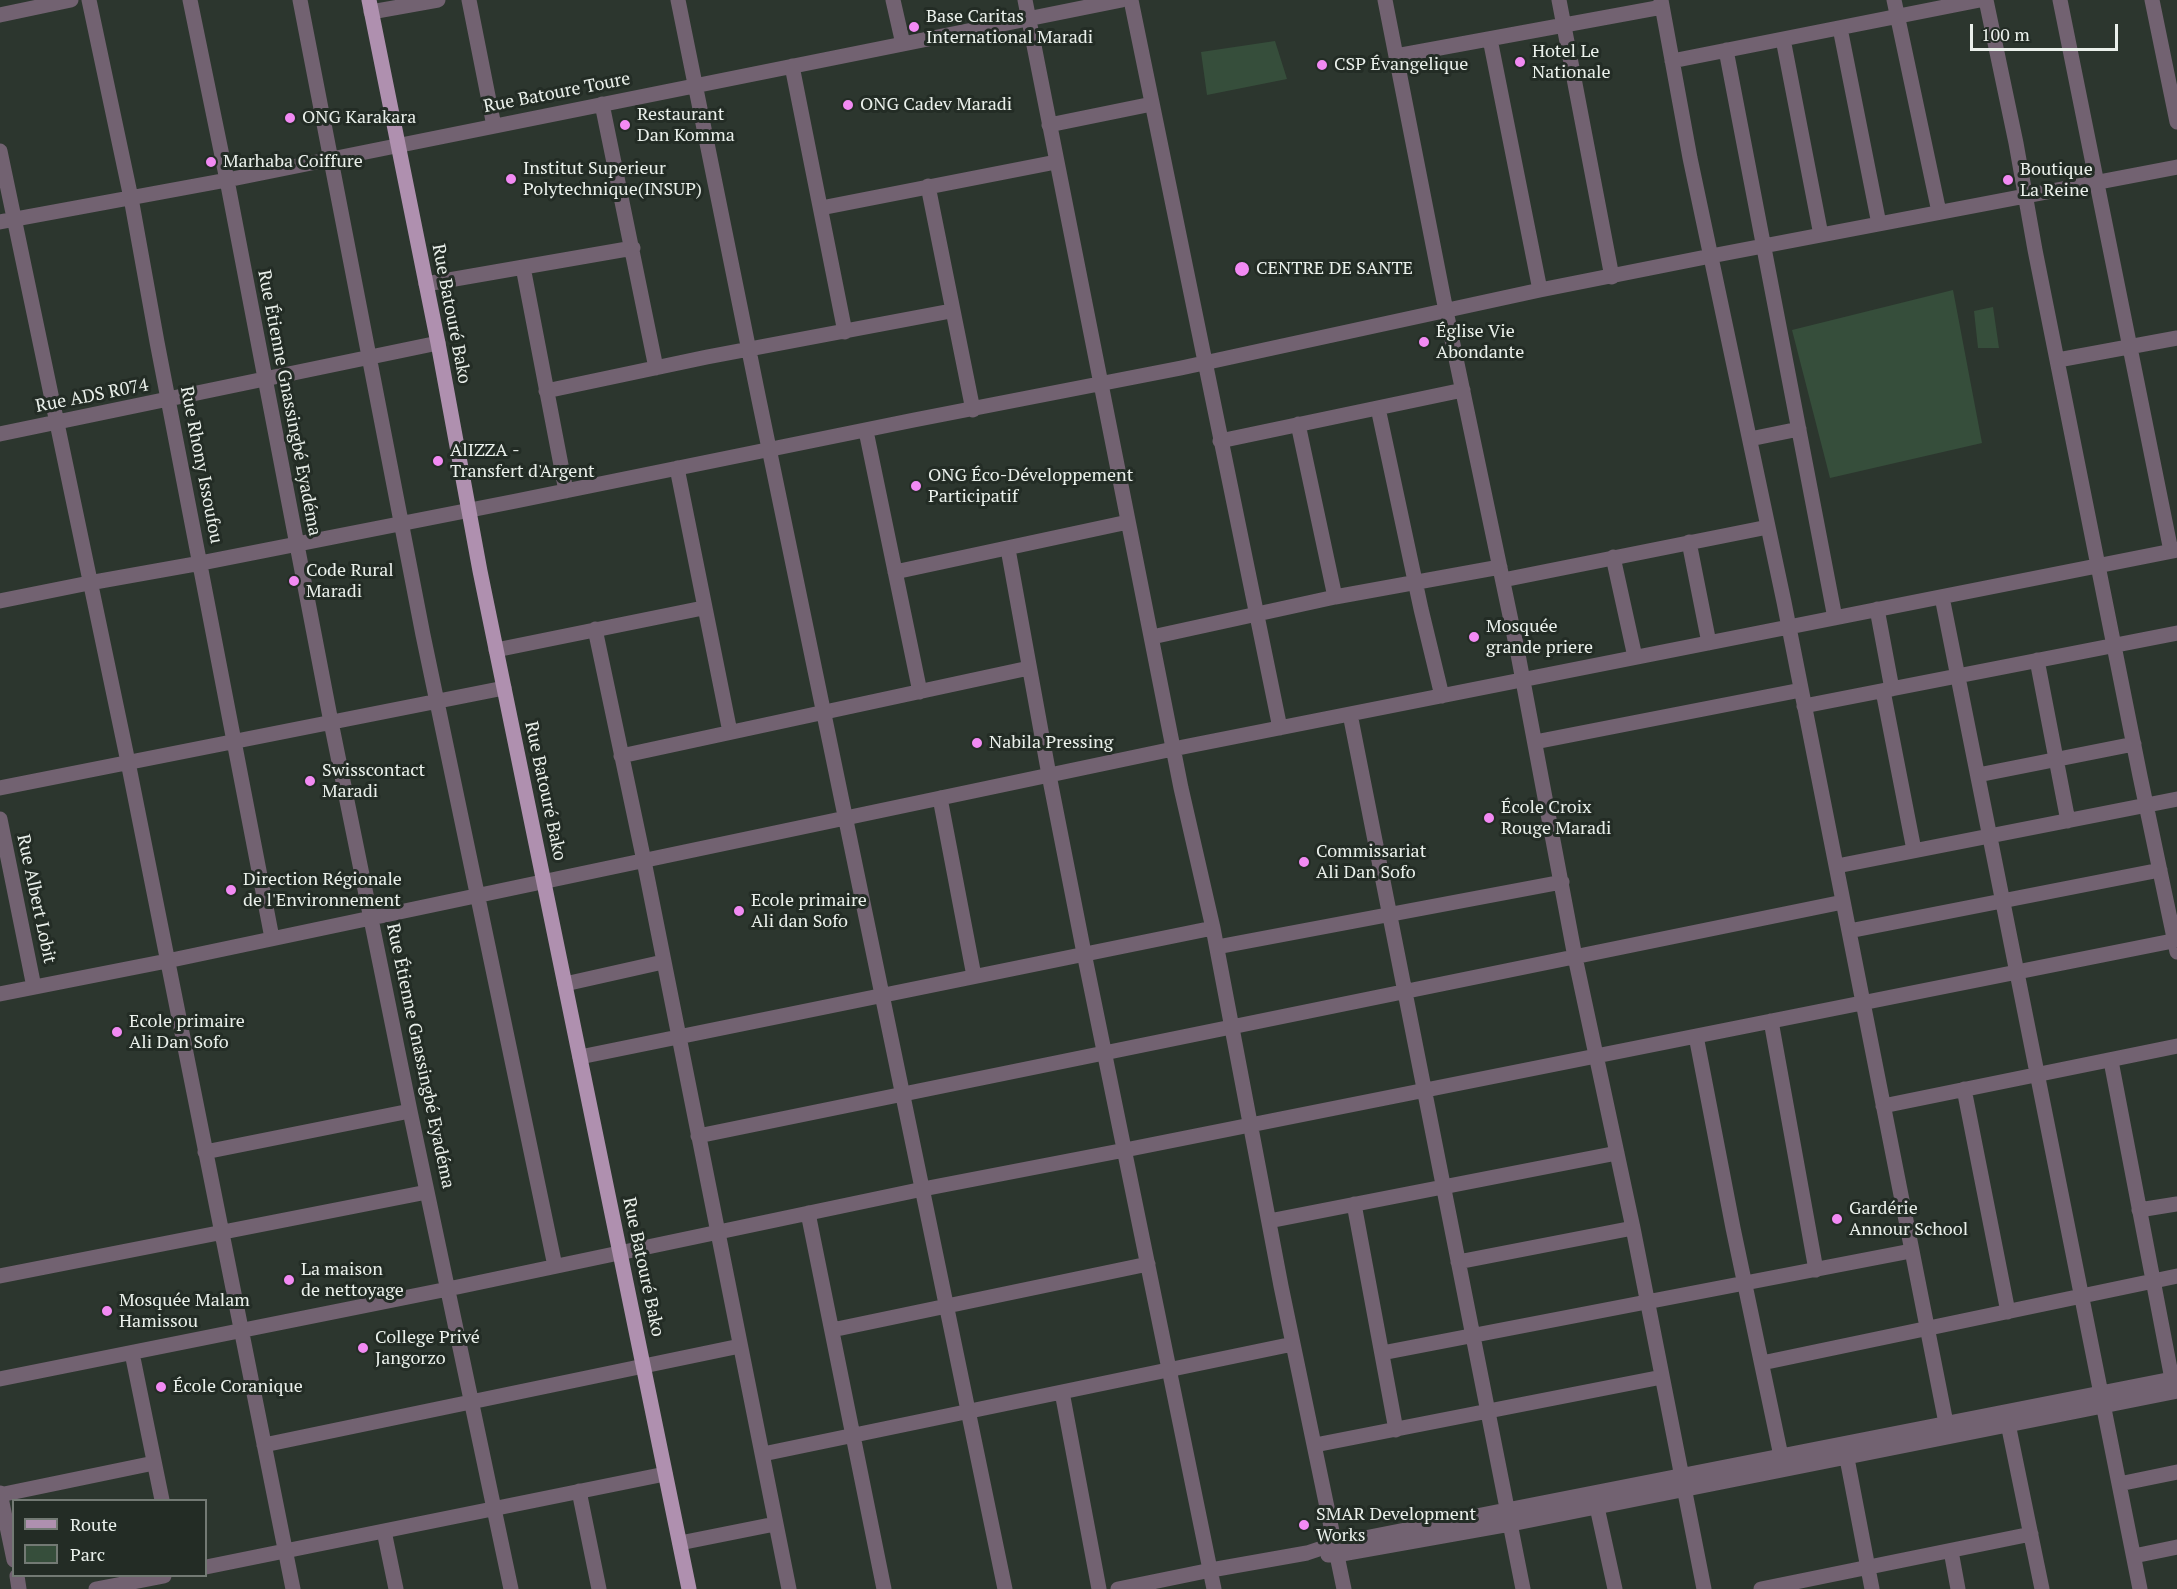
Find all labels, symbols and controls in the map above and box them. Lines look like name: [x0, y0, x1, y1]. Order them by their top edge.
place label: Base Caritas International Maradi: [926, 6, 1093, 48]
scale bar: [1973, 12, 2122, 50]
marker: Base Caritas International Maradi: [907, 20, 921, 34]
text: 100 m: [1981, 22, 2030, 46]
place label: Hotel Le Nationale: [1532, 41, 1611, 84]
place label: CSP Évangelique: [1334, 54, 1468, 76]
marker: Hotel Le Nationale: [1513, 55, 1527, 69]
marker: CSP Évangelique: [1315, 58, 1329, 72]
street label: Rue Batoure Toure: [482, 68, 632, 118]
place label: ONG Cadev Maradi: [860, 94, 1012, 116]
marker: ONG Cadev Maradi: [841, 98, 855, 112]
place label: Restaurant Dan Komma: [637, 104, 735, 146]
place label: ONG Karakara: [302, 107, 416, 129]
marker: ONG Karakara: [283, 111, 297, 125]
marker: Restaurant Dan Komma: [618, 118, 632, 132]
place label: Marhaba Coiffure: [223, 151, 363, 173]
marker: Marhaba Coiffure: [204, 155, 218, 169]
place label: Institut Superieur Polytechnique(INSUP): [523, 158, 702, 201]
place label: Boutique La Reine: [2020, 159, 2093, 201]
marker: Institut Superieur Polytechnique(INSUP): [504, 172, 518, 186]
marker: Boutique La Reine: [2001, 173, 2015, 187]
street label: Rue Batouré Bako: [427, 242, 475, 386]
place label: CENTRE DE SANTE: [1256, 258, 1413, 280]
marker: CENTRE DE SANTE: [1233, 260, 1251, 278]
street label: Rue Étienne Gnassingbé Eyadéma: [253, 268, 325, 538]
place label: Église Vie Abondante: [1436, 321, 1524, 364]
marker: Église Vie Abondante: [1417, 335, 1431, 349]
street label: Rue ADS R074: [34, 374, 150, 418]
street label: Rue Rhony Issoufou: [175, 385, 227, 545]
place label: AlIZZA - Transfert d'Argent: [450, 440, 595, 482]
marker: AlIZZA - Transfert d'Argent: [431, 454, 445, 468]
place label: ONG Éco-Développement Participatif: [928, 465, 1133, 508]
marker: ONG Éco-Développement Participatif: [909, 479, 923, 493]
place label: Code Rural Maradi: [306, 560, 394, 602]
marker: Code Rural Maradi: [287, 574, 301, 588]
place label: Mosquée grande priere: [1486, 616, 1593, 658]
marker: Mosquée grande priere: [1467, 630, 1481, 644]
street label: Rue Batouré Bako: [520, 719, 570, 863]
place label: Nabila Pressing: [989, 732, 1113, 754]
marker: Nabila Pressing: [970, 736, 984, 750]
place label: Swisscontact Maradi: [322, 760, 425, 802]
marker: Swisscontact Maradi: [303, 774, 317, 788]
place label: École Croix Rouge Maradi: [1501, 797, 1611, 840]
marker: École Croix Rouge Maradi: [1482, 811, 1496, 825]
street label: Rue Albert Lobit: [12, 832, 60, 966]
place label: Commissariat Ali Dan Sofo: [1316, 841, 1426, 884]
marker: Commissariat Ali Dan Sofo: [1297, 855, 1311, 869]
place label: Direction Régionale de l'Environnement: [243, 869, 402, 912]
marker: Direction Régionale de l'Environnement: [224, 883, 238, 897]
place label: Ecole primaire Ali dan Sofo: [751, 890, 867, 932]
marker: Ecole primaire Ali dan Sofo: [732, 904, 746, 918]
street label: Rue Étienne Gnassingbé Eyadéma: [381, 921, 459, 1191]
place label: Ecole primaire Ali Dan Sofo: [129, 1011, 245, 1054]
marker: Ecole primaire Ali Dan Sofo: [110, 1025, 124, 1039]
street label: Rue Batouré Bako: [618, 1195, 668, 1339]
place label: Gardérie Annour School: [1849, 1198, 1968, 1240]
marker: Gardérie Annour School: [1830, 1212, 1844, 1226]
place label: La maison de nettoyage: [301, 1259, 404, 1302]
marker: La maison de nettoyage: [282, 1273, 296, 1287]
place label: Mosquée Malam Hamissou: [119, 1290, 250, 1332]
marker: Mosquée Malam Hamissou: [100, 1304, 114, 1318]
place label: College Privé Jangorzo: [375, 1327, 480, 1370]
marker: College Privé Jangorzo: [356, 1341, 370, 1355]
place label: École Coranique: [173, 1376, 303, 1398]
marker: École Coranique: [154, 1380, 168, 1394]
legend: [12, 1499, 207, 1577]
place label: SMAR Development Works: [1316, 1504, 1476, 1546]
text: Route: [70, 1512, 117, 1536]
marker: SMAR Development Works: [1297, 1518, 1311, 1532]
text: Parc: [70, 1542, 105, 1566]

